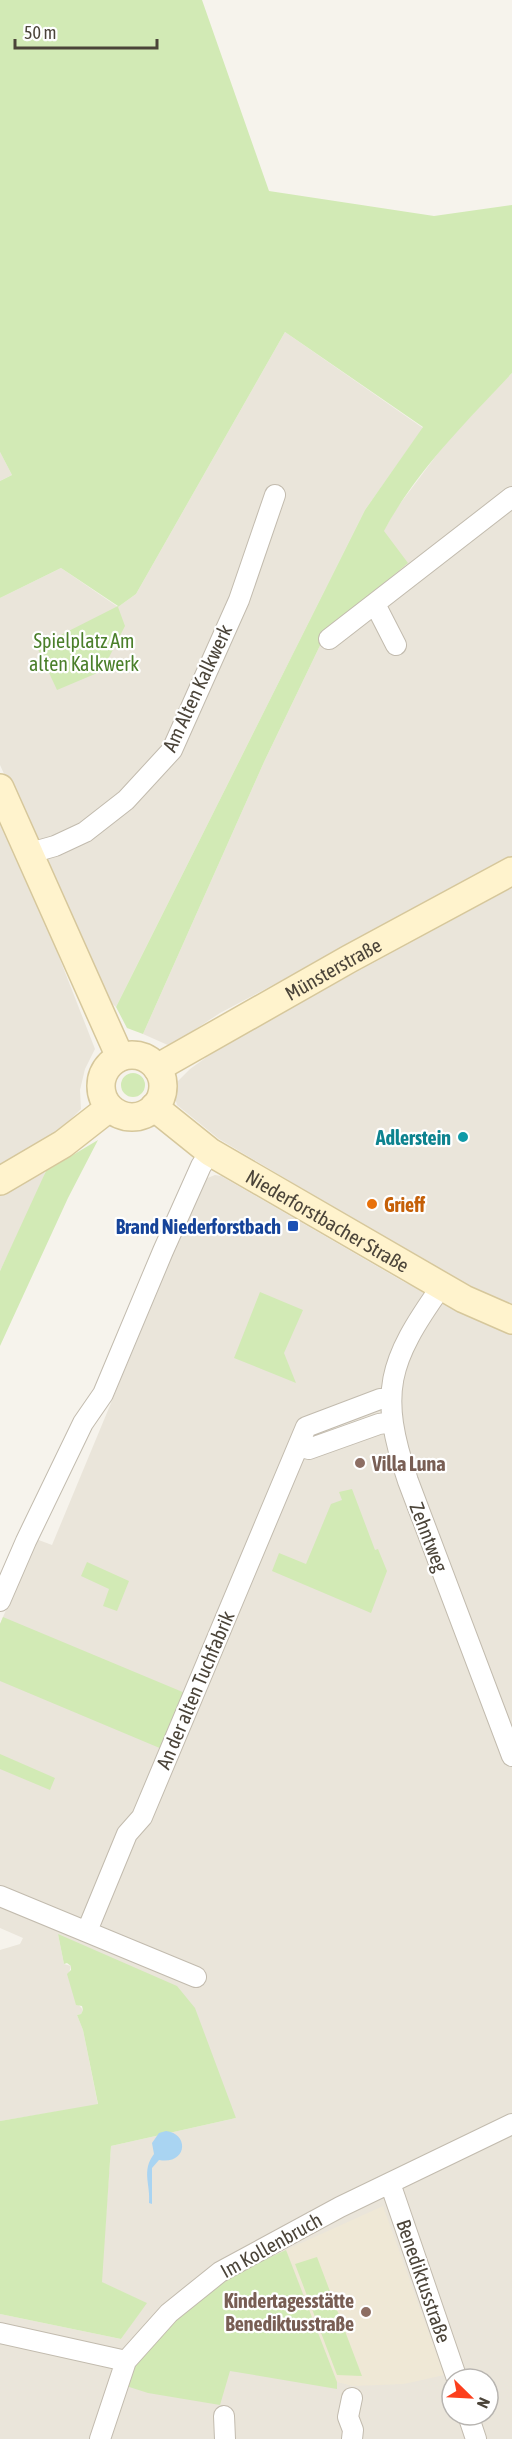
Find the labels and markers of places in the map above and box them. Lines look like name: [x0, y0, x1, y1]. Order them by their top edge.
place label: Adlerstein: [375, 1126, 451, 1149]
marker: Adlerstein: [456, 1130, 470, 1144]
place label: Grieff: [384, 1193, 425, 1216]
marker: Grieff: [365, 1197, 379, 1211]
place label: Brand Niederforstbach: [116, 1215, 281, 1238]
marker: Brand Niederforstbach: [286, 1219, 300, 1233]
place label: Villa Luna: [371, 1452, 445, 1475]
marker: Villa Luna: [353, 1456, 367, 1470]
place label: Kindertagesstätte Benediktusstraße: [224, 2289, 354, 2335]
marker: Kindertagesstätte Benediktusstraße: [359, 2305, 373, 2319]

